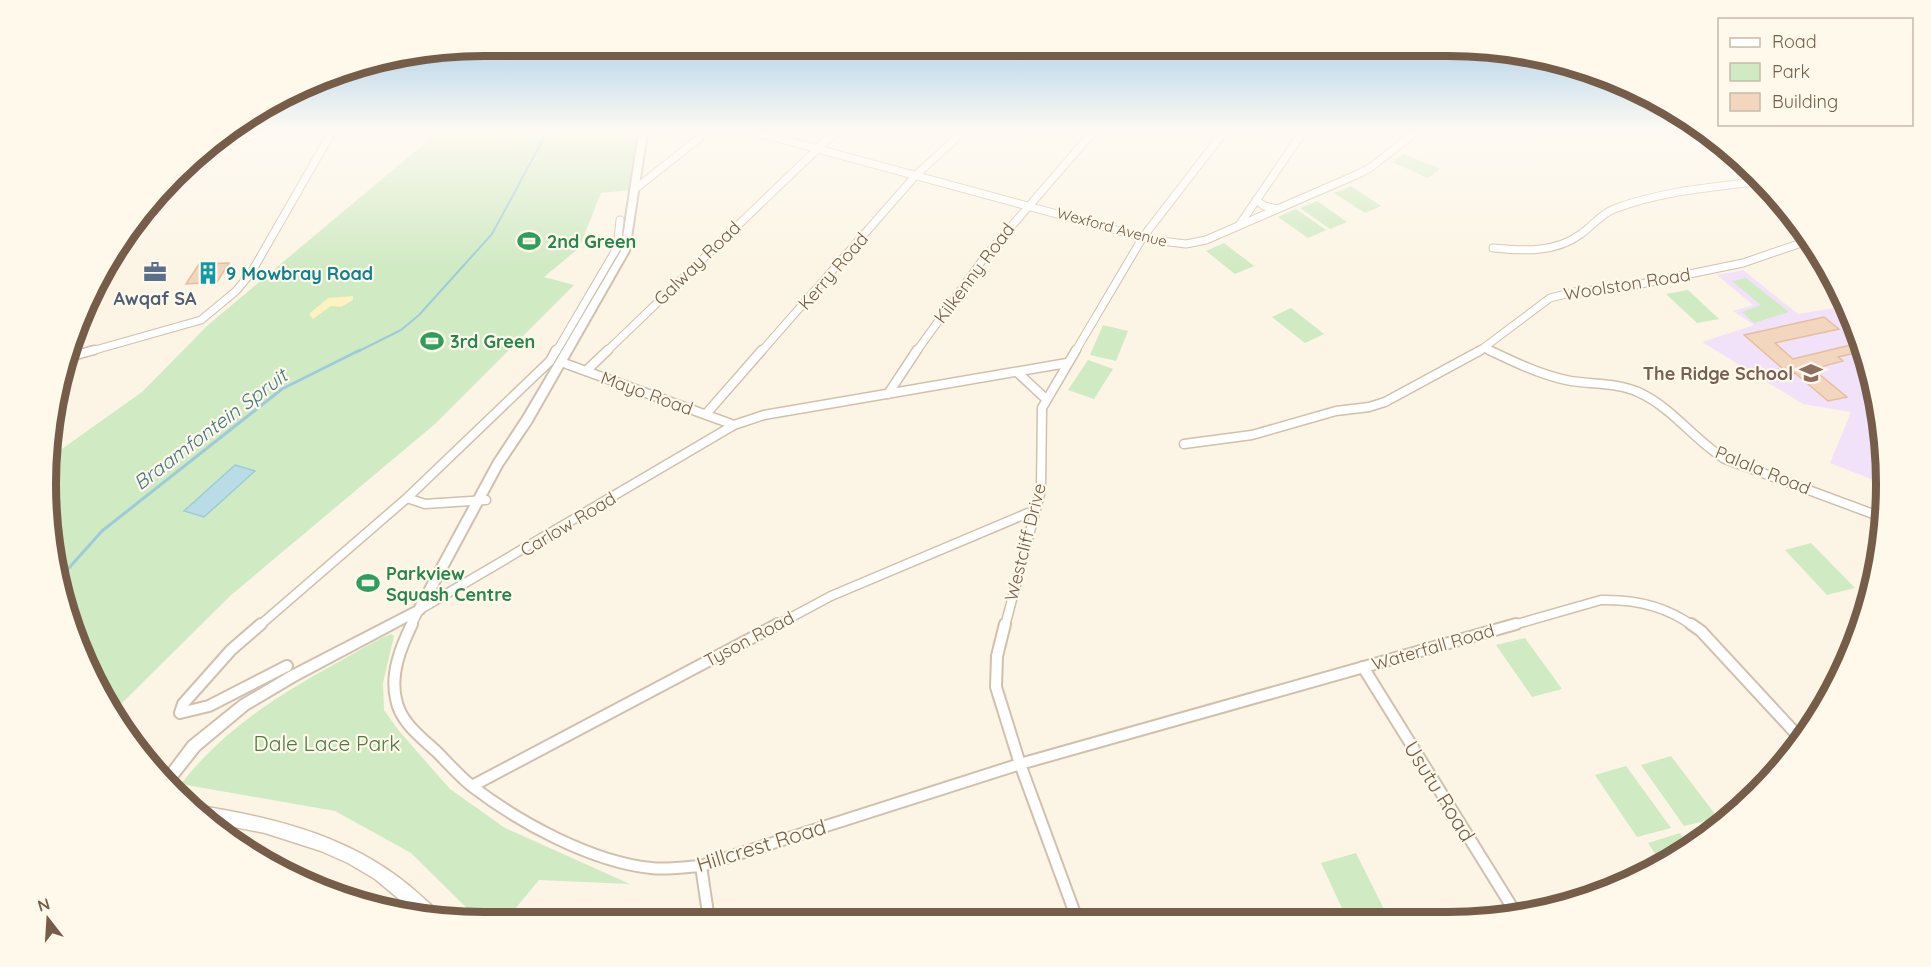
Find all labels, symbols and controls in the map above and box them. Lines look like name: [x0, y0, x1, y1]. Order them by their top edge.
legend: [1718, 18, 1913, 126]
text: Road: [1772, 30, 1817, 53]
text: Park: [1772, 60, 1810, 83]
text: Building: [1772, 90, 1838, 113]
street label: Wexford Avenue: [1055, 203, 1169, 251]
street label: Galway Road: [649, 216, 745, 310]
street label: Kilkenny Road: [929, 218, 1019, 328]
street label: Kerry Road: [793, 227, 873, 315]
sports icon: 2nd Green: [516, 228, 542, 254]
place label: 2nd Green: [547, 230, 636, 253]
office icon: Awqaf SA: [142, 259, 168, 285]
building icon: 9 Mowbray Road: [195, 260, 221, 286]
place label: 9 Mowbray Road: [226, 262, 373, 285]
street label: Woolston Road: [1562, 263, 1692, 305]
place label: Awqaf SA: [114, 287, 197, 310]
sports icon: 3rd Green: [419, 328, 445, 354]
place label: 3rd Green: [450, 330, 535, 353]
school or university icon: The Ridge School: [1798, 360, 1824, 386]
water label: Braamfontein Spruit: [128, 362, 294, 495]
place label: The Ridge School: [1643, 362, 1793, 385]
street label: Mayo Road: [598, 366, 696, 420]
street label: Palala Road: [1712, 440, 1814, 500]
street label: Westcliff Drive: [999, 481, 1051, 603]
street label: Carlow Road: [516, 486, 620, 562]
place label: Parkview Squash Centre: [386, 562, 512, 606]
sports icon: Parkview Squash Centre: [355, 570, 381, 596]
street label: Tyson Road: [700, 606, 798, 672]
street label: Waterfall Road: [1369, 619, 1497, 675]
park label: Dale Lace Park: [254, 730, 400, 756]
street label: Usutu Road: [1399, 736, 1481, 846]
street label: Hillcrest Road: [693, 813, 829, 877]
north arrow: [18, 889, 78, 949]
text: N: [35, 893, 52, 916]

